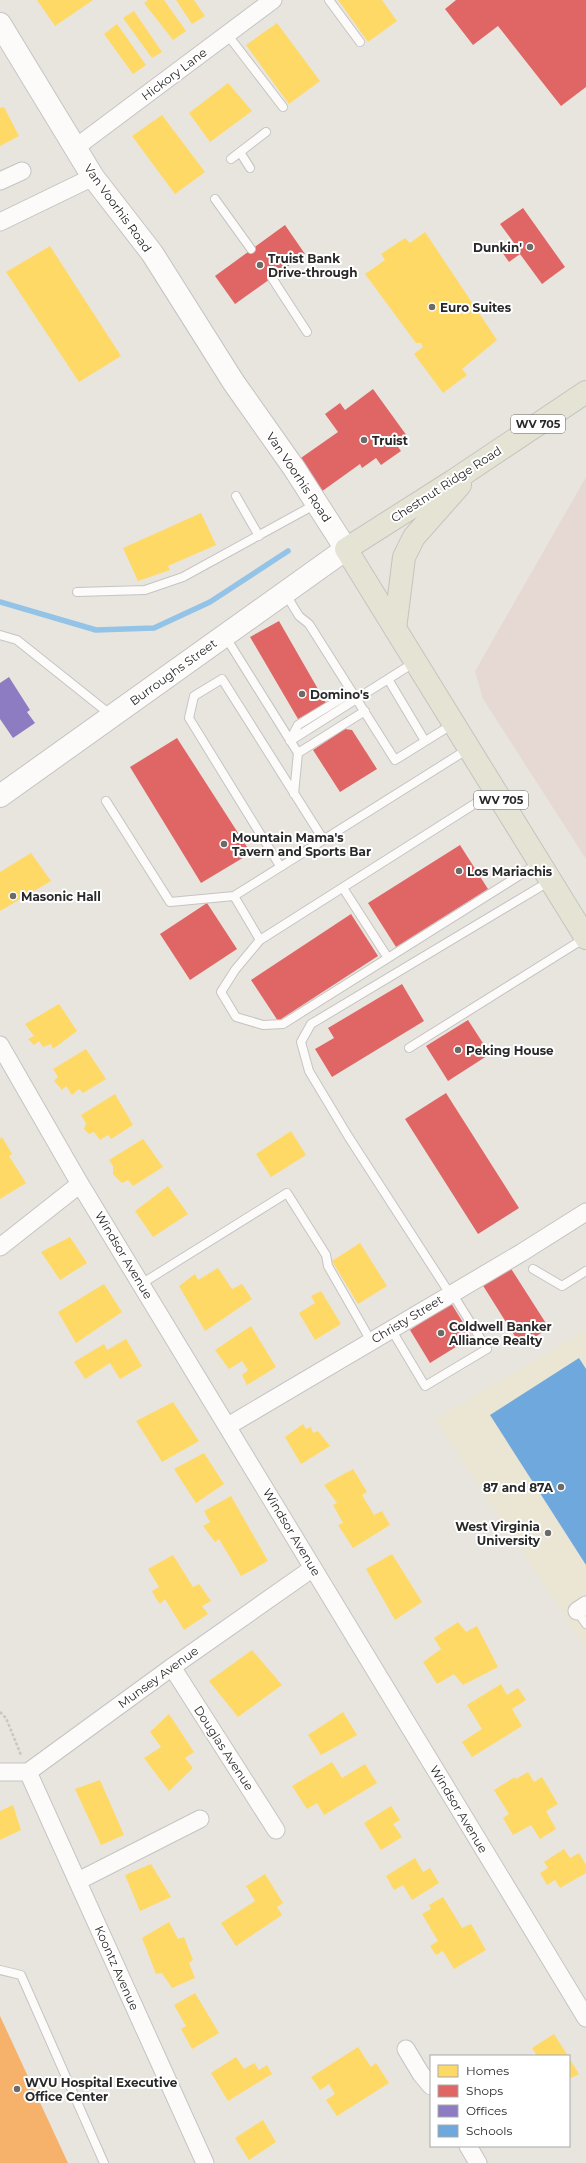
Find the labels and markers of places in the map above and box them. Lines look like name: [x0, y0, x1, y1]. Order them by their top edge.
place label: Dunkin': [473, 240, 522, 255]
marker: Dunkin': [525, 242, 535, 252]
place label: Truist Bank Drive-through: [268, 251, 357, 280]
marker: Truist Bank Drive-through: [255, 260, 265, 270]
place label: Euro Suites: [440, 300, 512, 315]
marker: Euro Suites: [427, 302, 437, 312]
place label: Truist: [372, 433, 409, 448]
marker: Truist: [359, 435, 369, 445]
place label: Domino's: [310, 687, 370, 702]
marker: Domino's: [297, 689, 307, 699]
place label: Mountain Mama's Tavern and Sports Bar: [232, 830, 371, 859]
marker: Mountain Mama's Tavern and Sports Bar: [219, 839, 229, 849]
place label: Los Mariachis: [467, 864, 553, 879]
marker: Los Mariachis: [454, 866, 464, 876]
place label: Masonic Hall: [21, 889, 101, 904]
marker: Masonic Hall: [8, 891, 18, 901]
place label: Peking House: [466, 1043, 554, 1058]
marker: Peking House: [453, 1045, 463, 1055]
place label: Coldwell Banker Alliance Realty: [448, 1319, 552, 1348]
marker: Coldwell Banker Alliance Realty: [436, 1328, 446, 1338]
place label: 87 and 87A: [483, 1480, 554, 1495]
marker: 87 and 87A: [556, 1482, 566, 1492]
place label: West Virginia University: [455, 1519, 541, 1548]
marker: West Virginia University: [543, 1528, 553, 1538]
place label: WVU Hospital Executive Office Center: [25, 2075, 178, 2104]
marker: WVU Hospital Executive Office Center: [12, 2084, 22, 2094]

